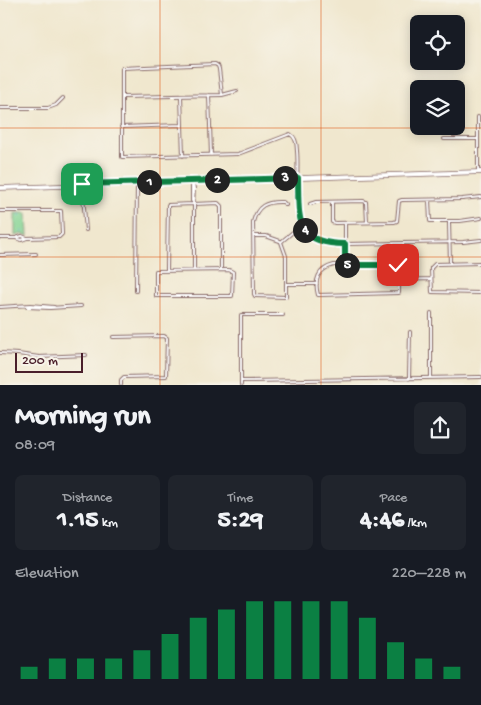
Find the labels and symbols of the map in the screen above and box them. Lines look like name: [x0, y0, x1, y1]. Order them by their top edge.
pin: [61, 163, 103, 205]
pin: 3: [272, 166, 298, 190]
pin: 2: [204, 168, 230, 192]
pin: 1: [136, 170, 162, 194]
pin: 4: [292, 218, 318, 242]
pin: [377, 244, 419, 286]
pin: 5: [334, 252, 360, 278]
scale bar: [15, 350, 82, 373]

